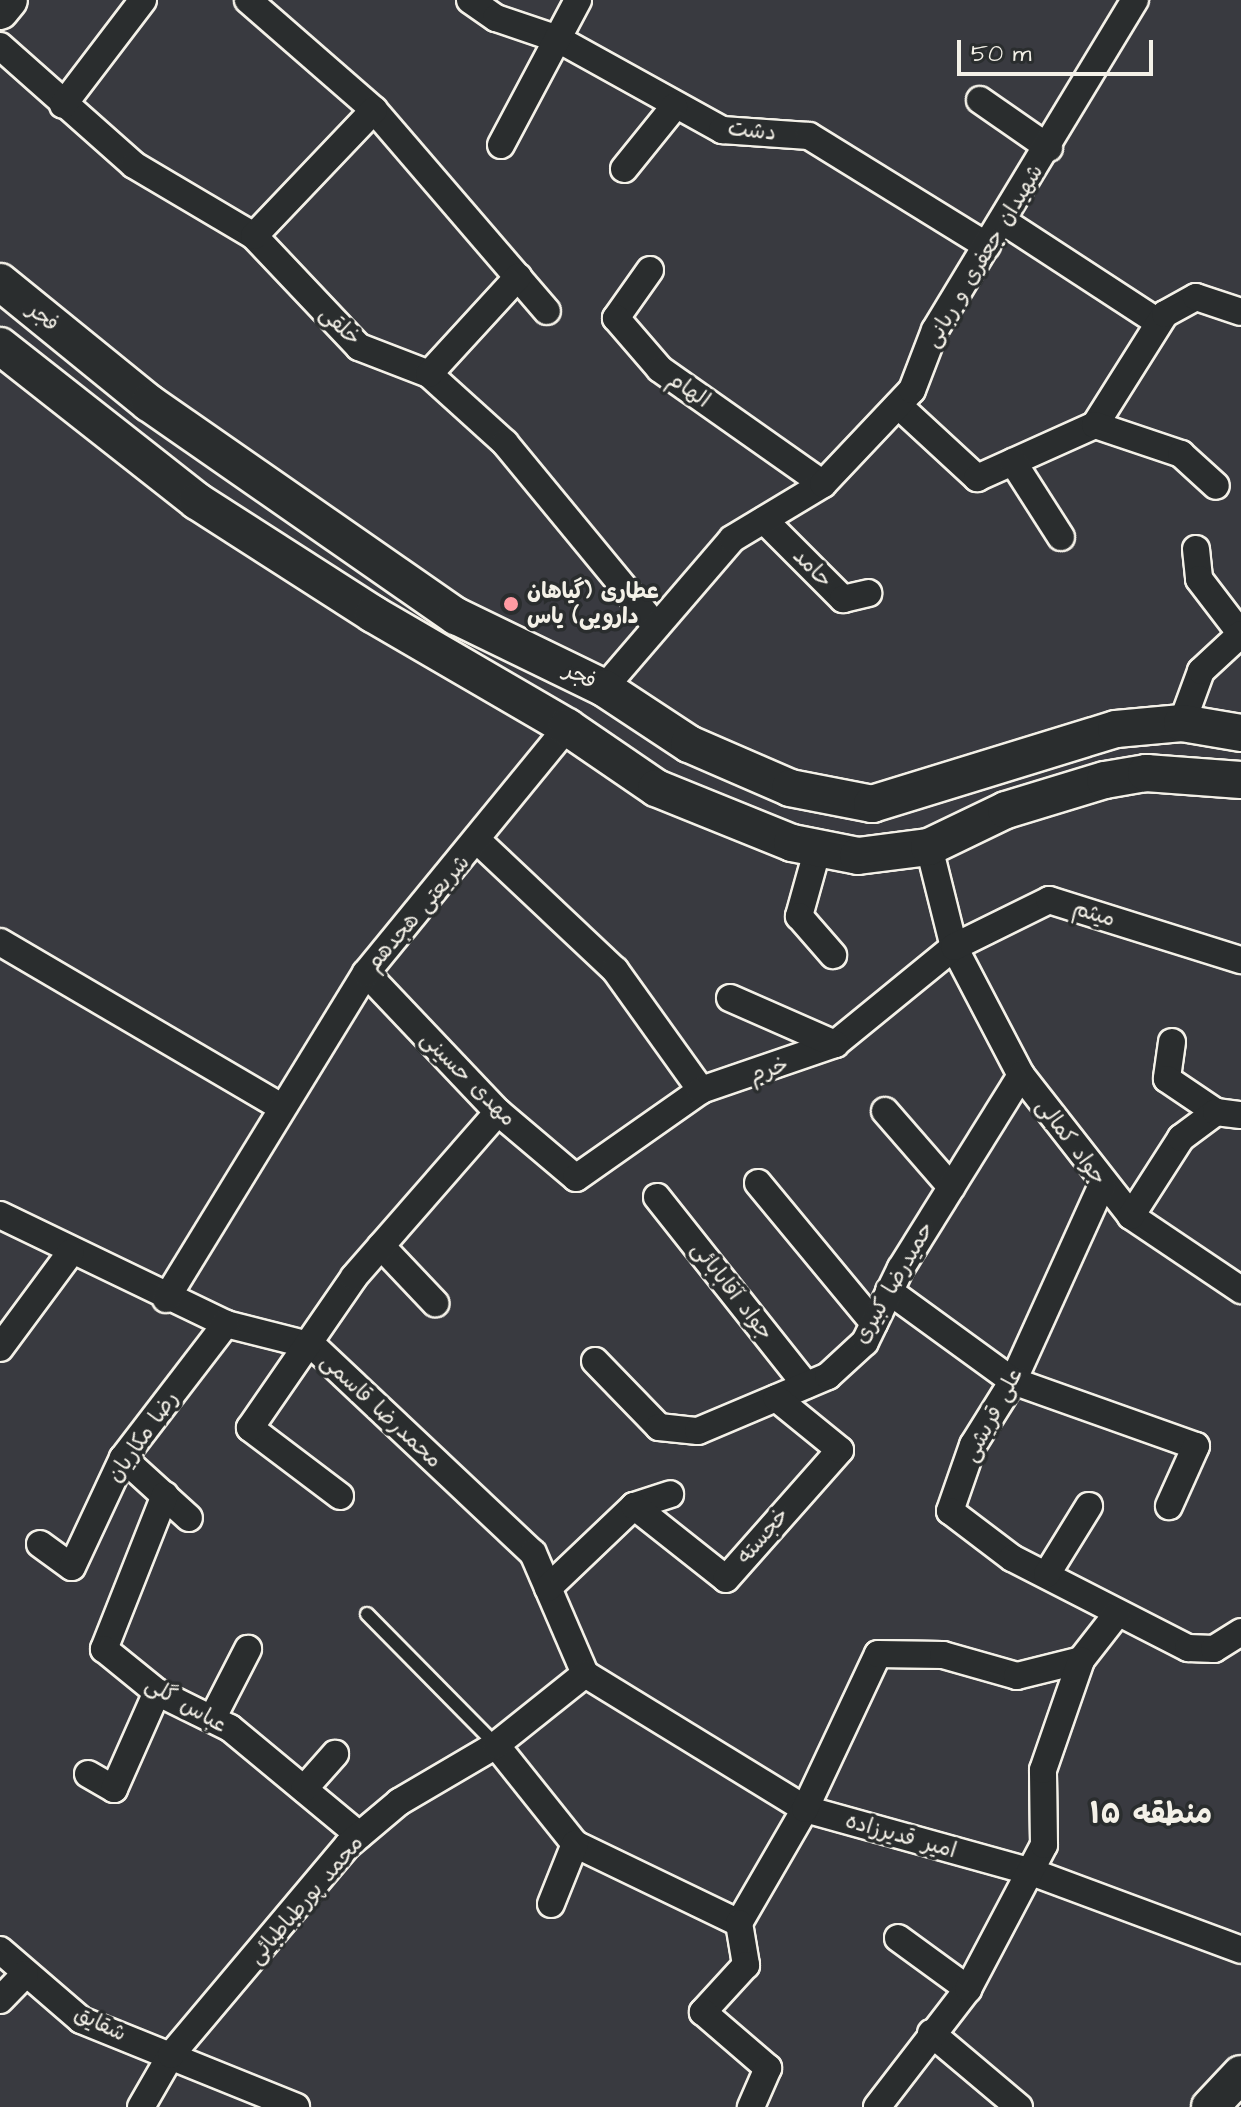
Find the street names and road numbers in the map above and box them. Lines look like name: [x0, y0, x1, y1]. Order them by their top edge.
street label: دشت: [727, 115, 777, 147]
street label: شهیدان جعفری و ربانی: [919, 160, 1049, 352]
street label: فجر: [22, 296, 64, 338]
street label: خلقی: [314, 300, 366, 352]
street label: الهام: [663, 366, 715, 414]
street label: حامد: [787, 543, 837, 593]
street label: فجر: [560, 657, 600, 695]
street label: شریعتی هجدهم: [361, 850, 475, 976]
street label: میثم: [1070, 895, 1118, 933]
street label: مهدی حسینی: [415, 1026, 521, 1132]
street label: خرم: [747, 1052, 791, 1088]
street label: جواد کمالی: [1030, 1094, 1112, 1190]
street label: حمیدرضا کبیری: [848, 1217, 940, 1349]
street label: جواد آقابابائی: [685, 1236, 779, 1346]
street label: محمدرضا قاسمی: [315, 1348, 447, 1474]
street label: علی قریشی: [957, 1364, 1029, 1466]
street label: رضا مکاریان: [102, 1386, 184, 1488]
street label: خجسته: [731, 1502, 795, 1570]
street label: عباس گلی: [141, 1671, 231, 1739]
street label: امیر قدیرزاده: [842, 1808, 960, 1864]
street label: محمد پورطباطبائی: [243, 1830, 369, 1970]
street label: شقایق: [70, 2001, 130, 2047]

